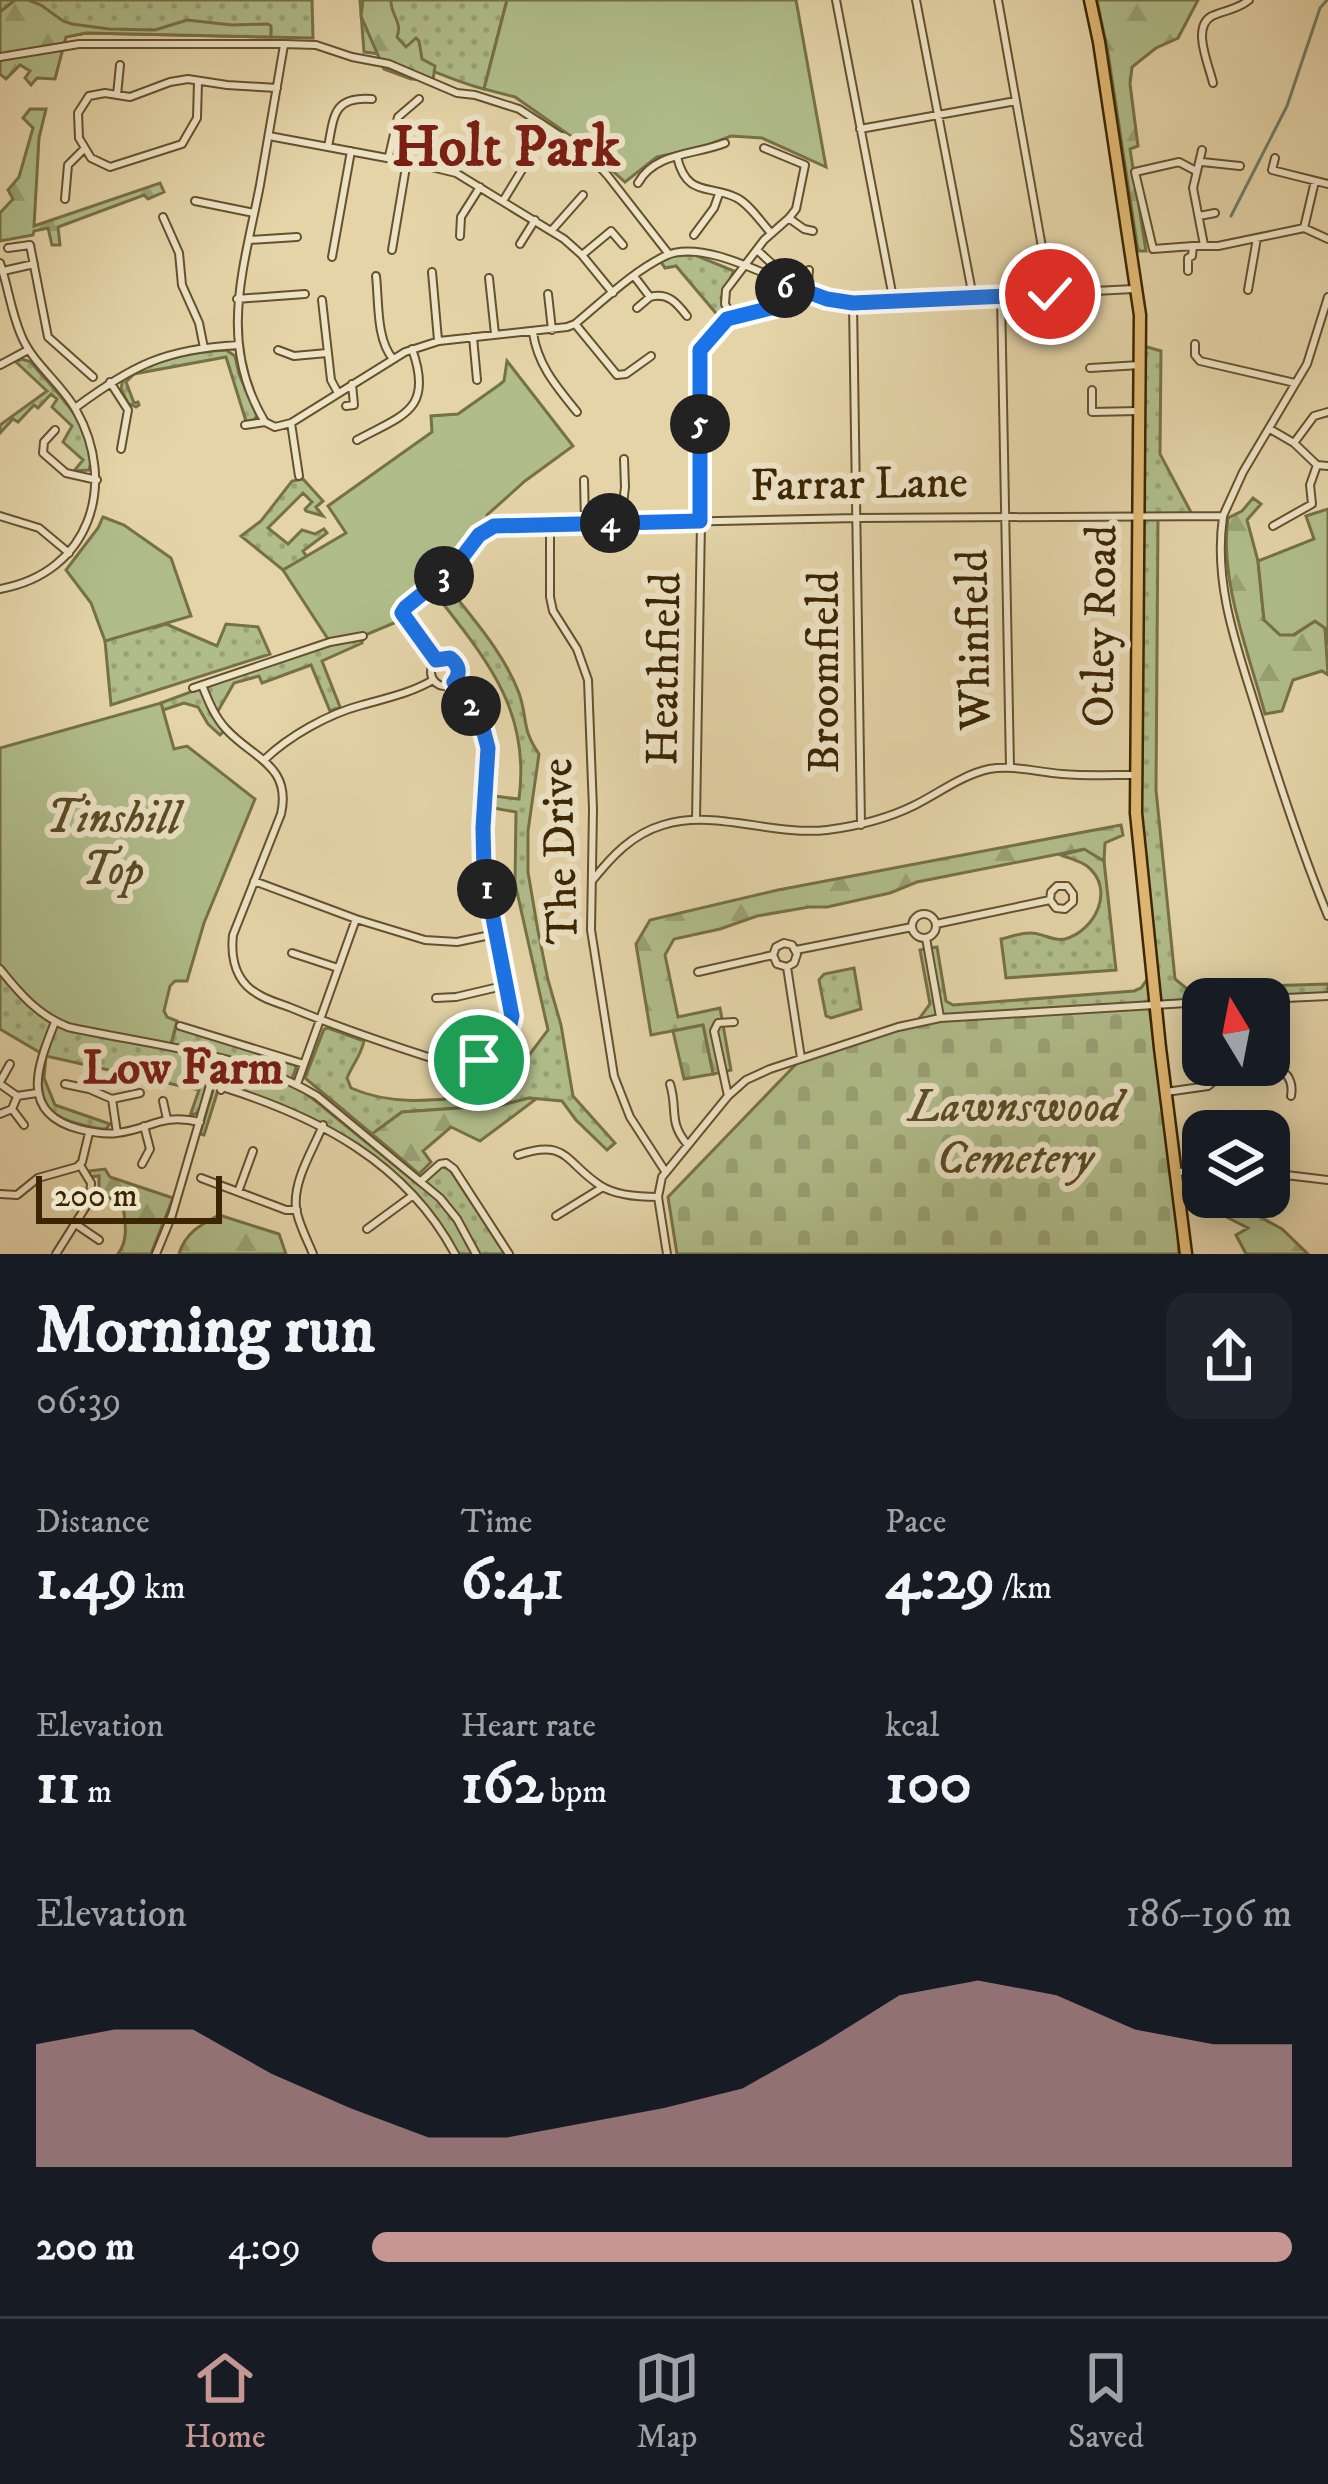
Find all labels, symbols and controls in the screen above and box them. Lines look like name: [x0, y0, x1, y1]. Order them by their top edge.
district label: Holt Park: [392, 113, 621, 184]
pin: [999, 243, 1101, 345]
pin: 6: [755, 258, 815, 318]
icon: check: [1017, 261, 1083, 327]
text: 6: [776, 267, 794, 308]
pin: 5: [670, 394, 730, 454]
text: 5: [692, 403, 708, 444]
street label: Farrar Lane: [750, 455, 968, 515]
pin: 4: [580, 493, 640, 553]
text: 4: [601, 502, 620, 543]
street label: Otley Road: [1071, 524, 1131, 728]
pin: 3: [414, 546, 474, 606]
street label: Whinfield: [945, 548, 1005, 732]
text: 3: [438, 555, 450, 596]
street label: Broomfield: [797, 570, 853, 773]
street label: Heathfield: [635, 572, 695, 766]
pin: 2: [441, 676, 501, 736]
text: 2: [463, 685, 479, 726]
street label: The Drive: [530, 757, 592, 945]
park label: Tinshill Top: [46, 791, 185, 899]
pin: 1: [457, 859, 517, 919]
text: 1: [481, 868, 493, 909]
north arrow: [1182, 978, 1290, 1086]
map controls: [1182, 978, 1290, 1218]
pin: [428, 1009, 530, 1111]
icon: arrive: [446, 1027, 512, 1093]
district label: Low Farm: [82, 1039, 284, 1099]
park label: Lawnswood Cemetery: [906, 1080, 1128, 1188]
button: layers: [1182, 1110, 1290, 1218]
scale bar: [36, 1170, 222, 1223]
text: 200 m: [54, 1176, 138, 1217]
text: Morning run: [36, 1291, 375, 1373]
button: share: [1166, 1293, 1292, 1419]
text: 06:39: [36, 1377, 121, 1426]
text: Distance: [36, 1502, 150, 1543]
text: Time: [461, 1502, 532, 1543]
text: Pace: [885, 1502, 946, 1543]
text: 1.49: [36, 1543, 137, 1618]
text: 6:41: [461, 1543, 564, 1618]
text: 4:29: [885, 1543, 995, 1618]
text: km: [137, 1568, 186, 1609]
text: /km: [995, 1568, 1052, 1609]
text: Elevation: [36, 1706, 164, 1747]
text: Heart rate: [461, 1706, 596, 1747]
text: kcal: [885, 1706, 940, 1747]
text: 11: [36, 1747, 80, 1822]
text: 162: [461, 1747, 543, 1822]
text: 100: [885, 1747, 972, 1822]
text: m: [80, 1772, 112, 1813]
text: bpm: [543, 1772, 607, 1813]
text: Elevation: [36, 1890, 187, 1939]
text: 186–196 m: [1126, 1890, 1292, 1939]
text: 200 m: [36, 2223, 135, 2272]
text: 4:09: [228, 2223, 301, 2272]
tab: Home: [184, 2345, 266, 2458]
tab: Map: [634, 2345, 700, 2458]
tab: Saved: [1068, 2345, 1144, 2458]

